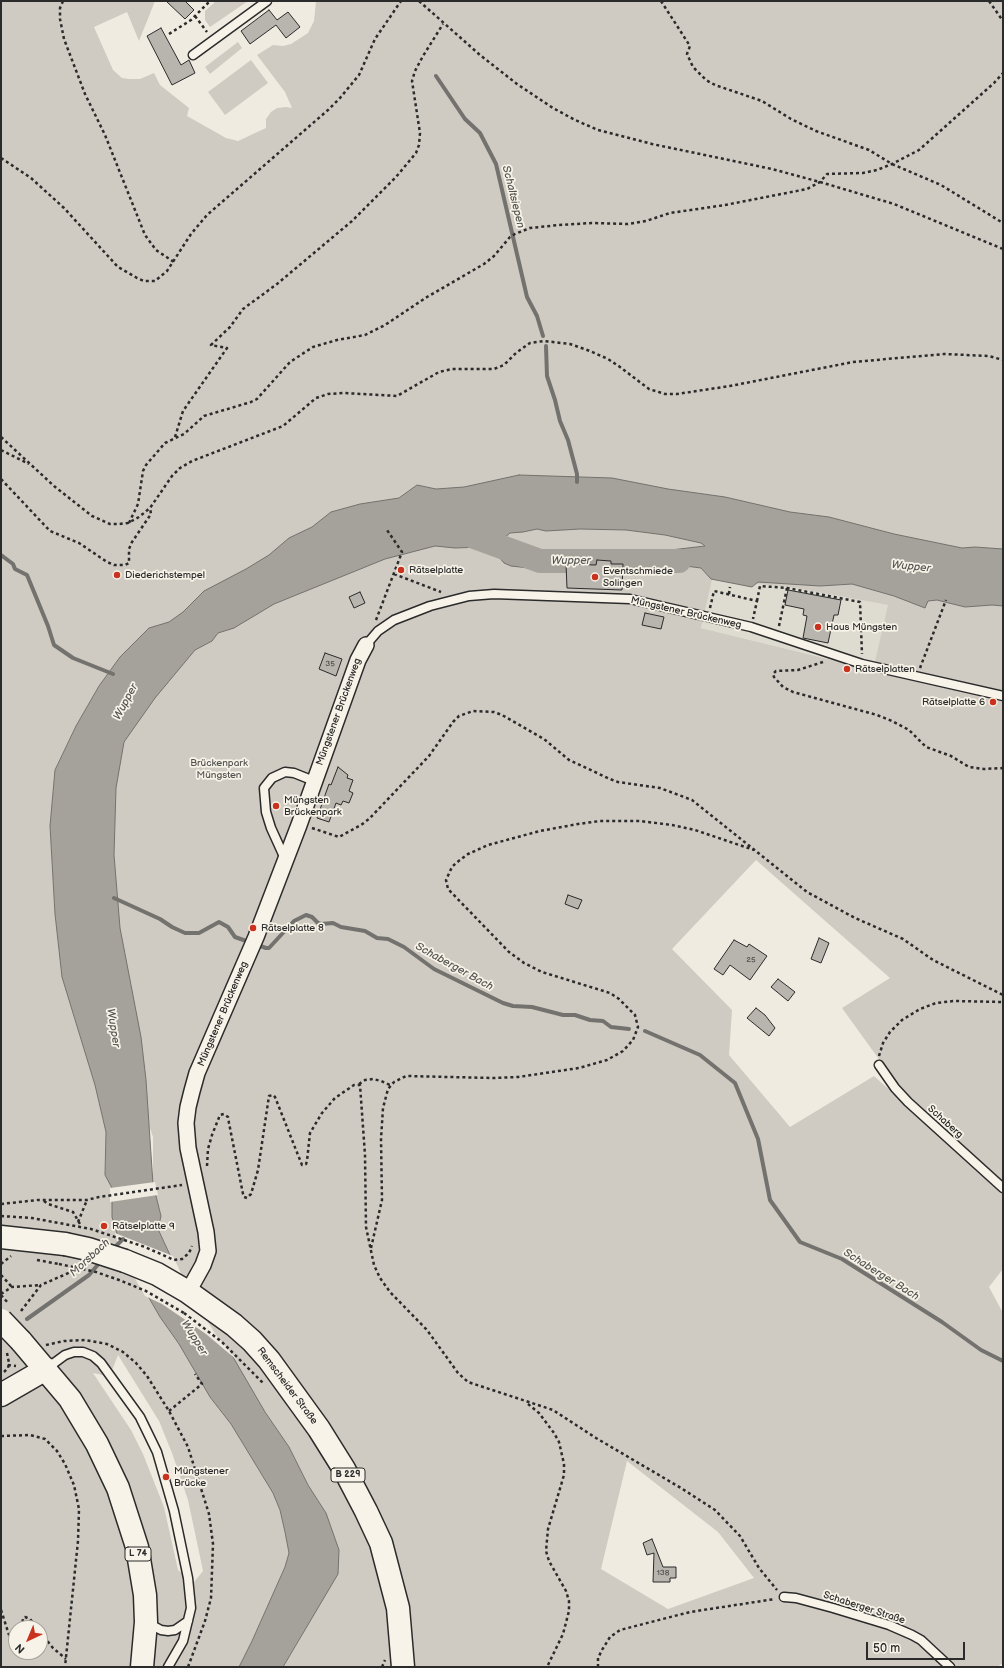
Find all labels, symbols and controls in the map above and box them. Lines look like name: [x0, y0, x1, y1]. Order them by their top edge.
water label: Schaltsiepen: [499, 164, 527, 230]
water label: Wupper: [551, 554, 591, 568]
water label: Wupper: [891, 558, 931, 576]
place label: Rätselplatte: [409, 564, 463, 576]
marker: Rätselplatte: [396, 565, 406, 575]
place label: Eventschmiede Solingen: [603, 565, 673, 588]
place label: Diederichstempel: [125, 569, 205, 581]
marker: Diederichstempel: [112, 570, 122, 580]
marker: Eventschmiede Solingen: [590, 572, 600, 582]
street label: Müngstener Brückenweg: [630, 594, 742, 632]
place label: Haus Müngsten: [826, 621, 897, 633]
marker: Haus Müngsten: [813, 622, 823, 632]
street label: Müngstener Brückenweg: [314, 657, 364, 767]
house number: 35: [325, 659, 335, 669]
place label: Rätselplatten: [855, 663, 915, 675]
marker: Rätselplatten: [842, 664, 852, 674]
water label: Wupper: [111, 682, 141, 722]
place label: Rätselplatte 6: [922, 696, 985, 708]
marker: Rätselplatte 6: [988, 697, 998, 707]
park label: Brückenpark Müngsten: [190, 757, 248, 780]
place label: Müngsten Brückenpark: [284, 794, 342, 818]
marker: Müngsten Brückenpark: [271, 801, 281, 811]
place label: Rätselplatte 8: [261, 922, 324, 934]
marker: Rätselplatte 8: [248, 923, 258, 933]
water label: Schaberger Bach: [413, 940, 495, 994]
house number: 25: [746, 955, 756, 965]
street label: Müngstener Brückenweg: [195, 960, 251, 1068]
water label: Wupper: [103, 1008, 123, 1048]
street label: Schaberg: [925, 1103, 965, 1141]
place label: Rätselplatte 9: [112, 1220, 175, 1232]
marker: Rätselplatte 9: [99, 1221, 109, 1231]
water label: Morsbach: [67, 1236, 113, 1280]
water label: Schaberger Bach: [841, 1246, 921, 1304]
water label: Wupper: [178, 1318, 210, 1358]
street label: Remscheider Straße: [254, 1345, 320, 1427]
place label: Müngstener Brücke: [174, 1465, 228, 1488]
road number: B 229: [331, 1468, 365, 1482]
marker: Müngstener Brücke: [161, 1472, 171, 1482]
road number: L 74: [125, 1547, 151, 1561]
house number: 138: [657, 1568, 669, 1578]
street label: Schaberger Straße: [822, 1589, 906, 1627]
north arrow: [8, 1620, 48, 1660]
scale bar: [868, 1634, 967, 1660]
text: N: [13, 1641, 28, 1656]
text: 50 m: [873, 1641, 900, 1656]

